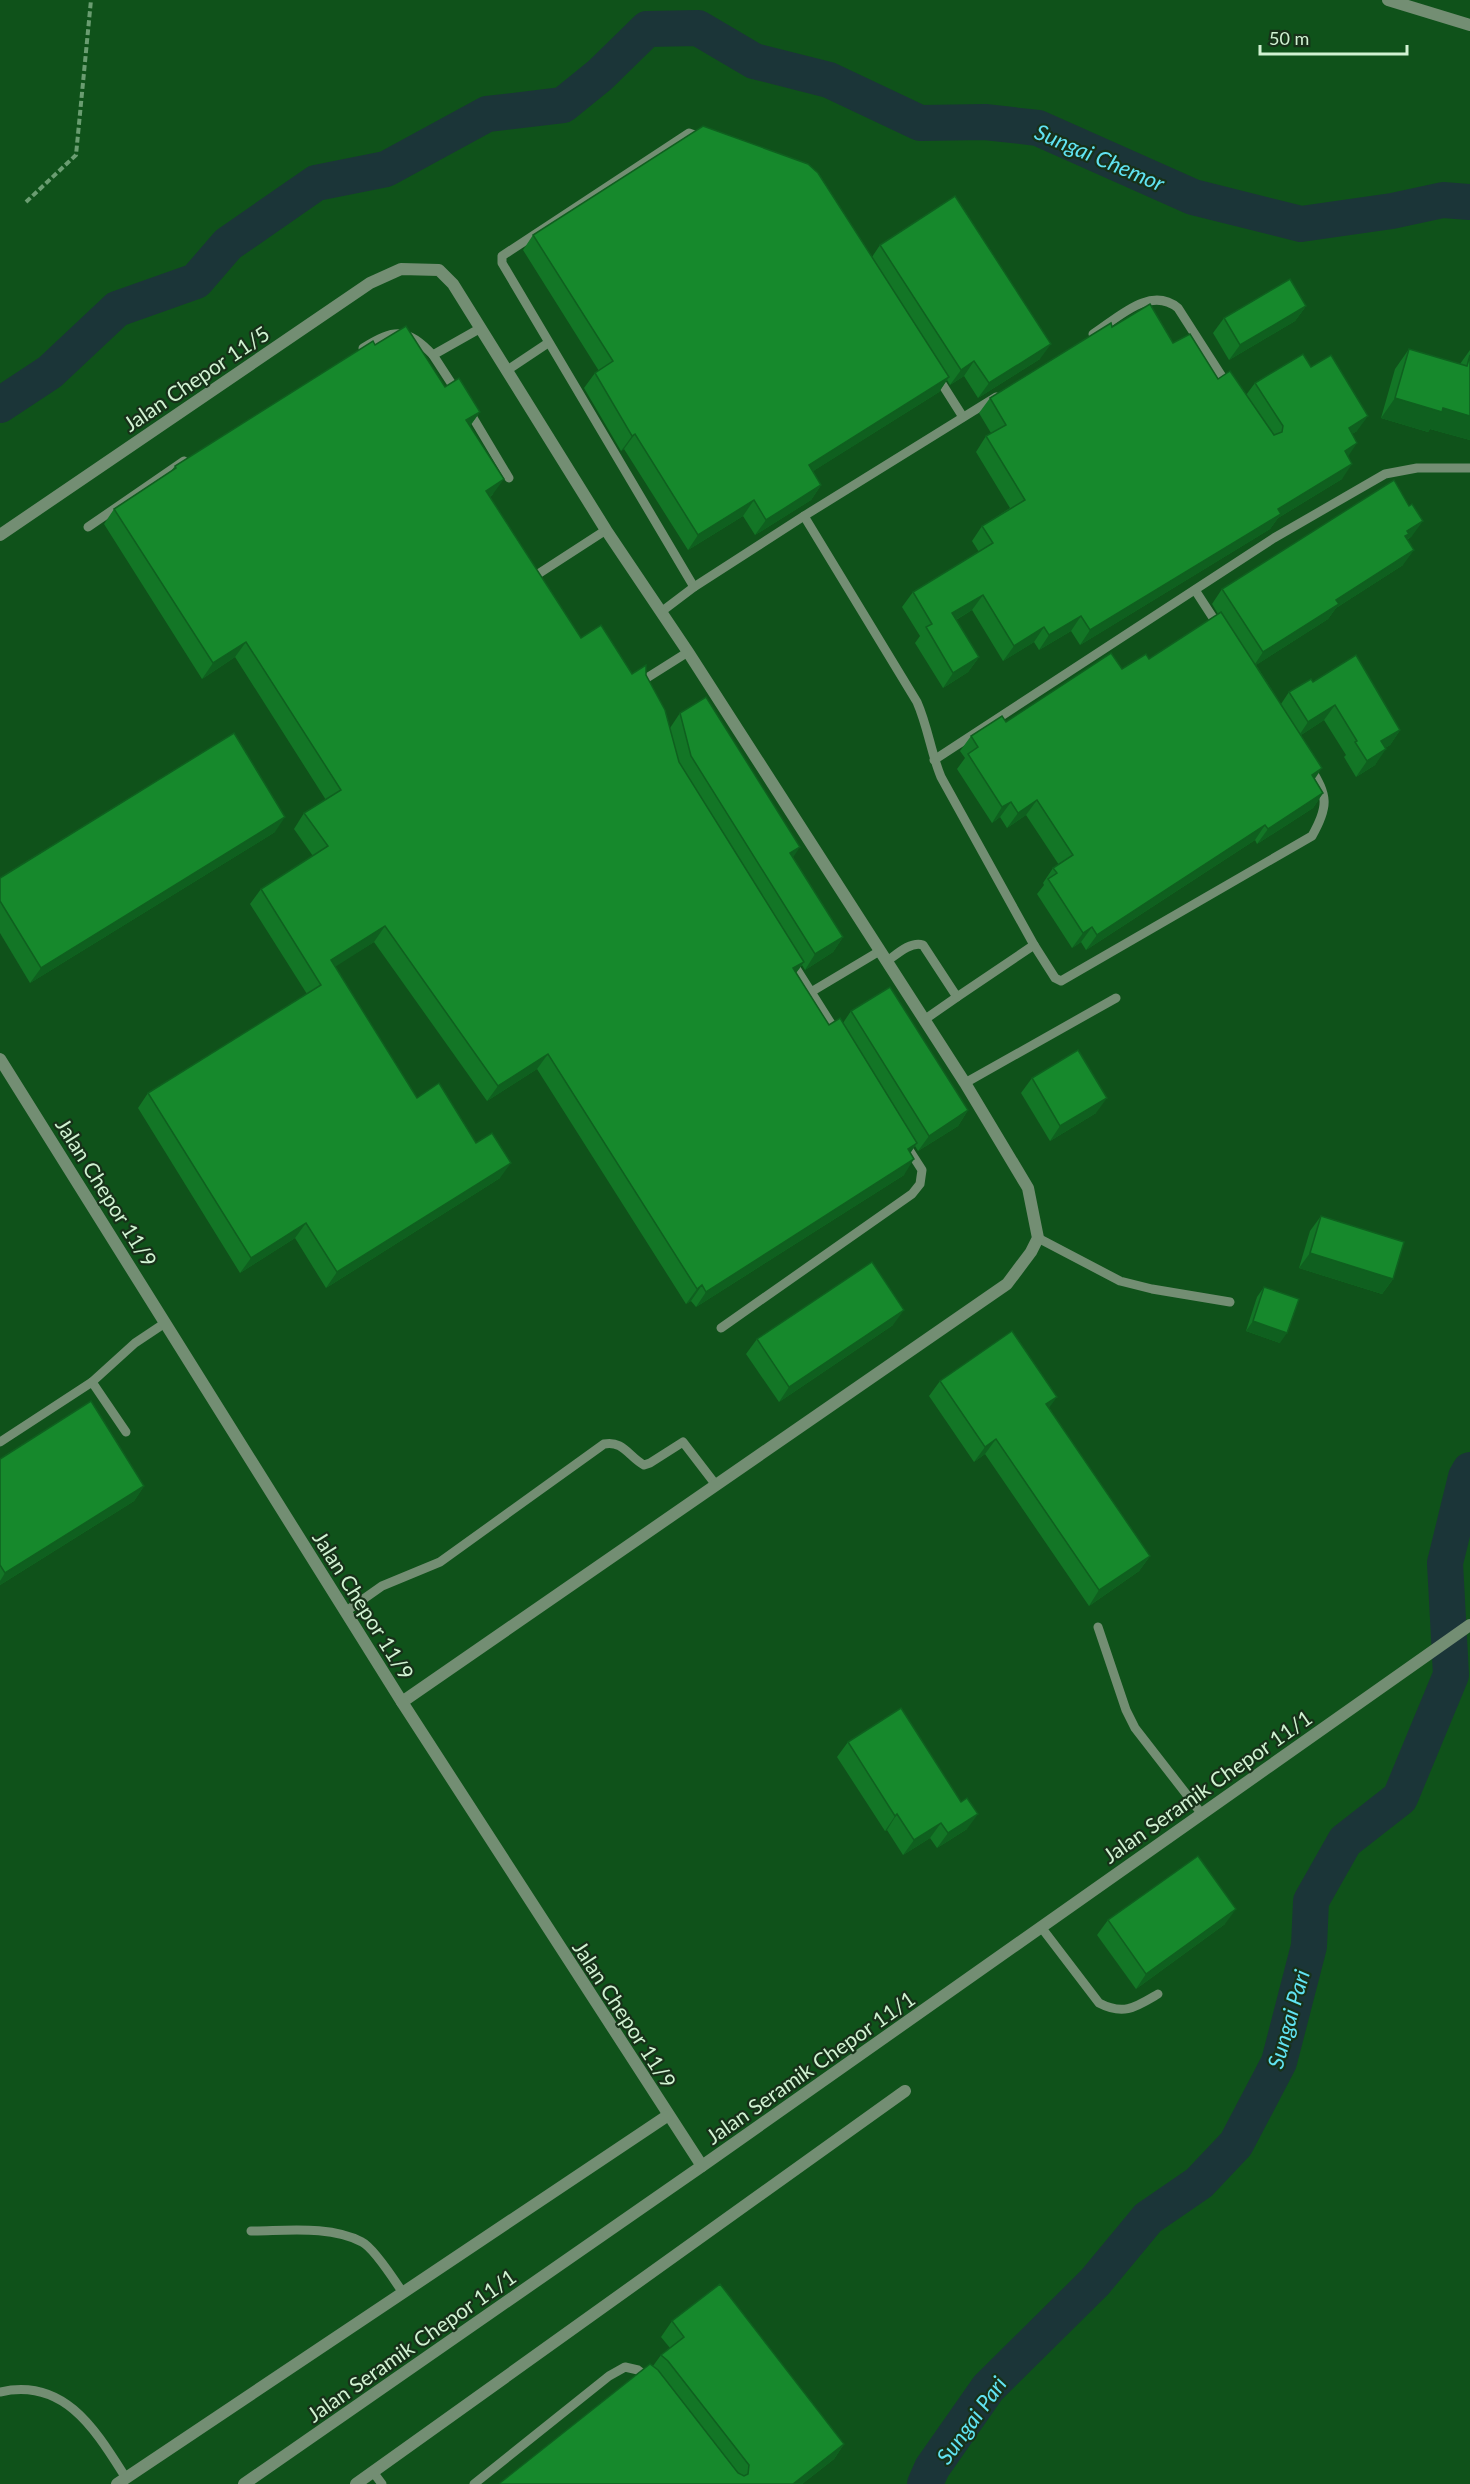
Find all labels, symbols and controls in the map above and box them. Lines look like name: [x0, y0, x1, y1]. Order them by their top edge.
scale bar: [1260, 18, 1407, 56]
text: 50 m: [1269, 27, 1309, 49]
water label: Sungai Chemor: [1031, 118, 1169, 197]
street label: Jalan Chepor 11/5: [118, 320, 274, 436]
street label: Jalan Chepor 11/9: [51, 1113, 163, 1271]
street label: Jalan Chepor 11/9: [308, 1526, 420, 1684]
street label: Jalan Seramik Chepor 11/1: [1098, 1704, 1316, 1868]
street label: Jalan Chepor 11/9: [568, 1936, 682, 2092]
water label: Sungai Pari: [1261, 1967, 1315, 2071]
street label: Jalan Seramik Chepor 11/1: [701, 1985, 919, 2149]
street label: Jalan Seramik Chepor 11/1: [302, 2263, 520, 2427]
water label: Sungai Pari: [930, 2371, 1012, 2469]

